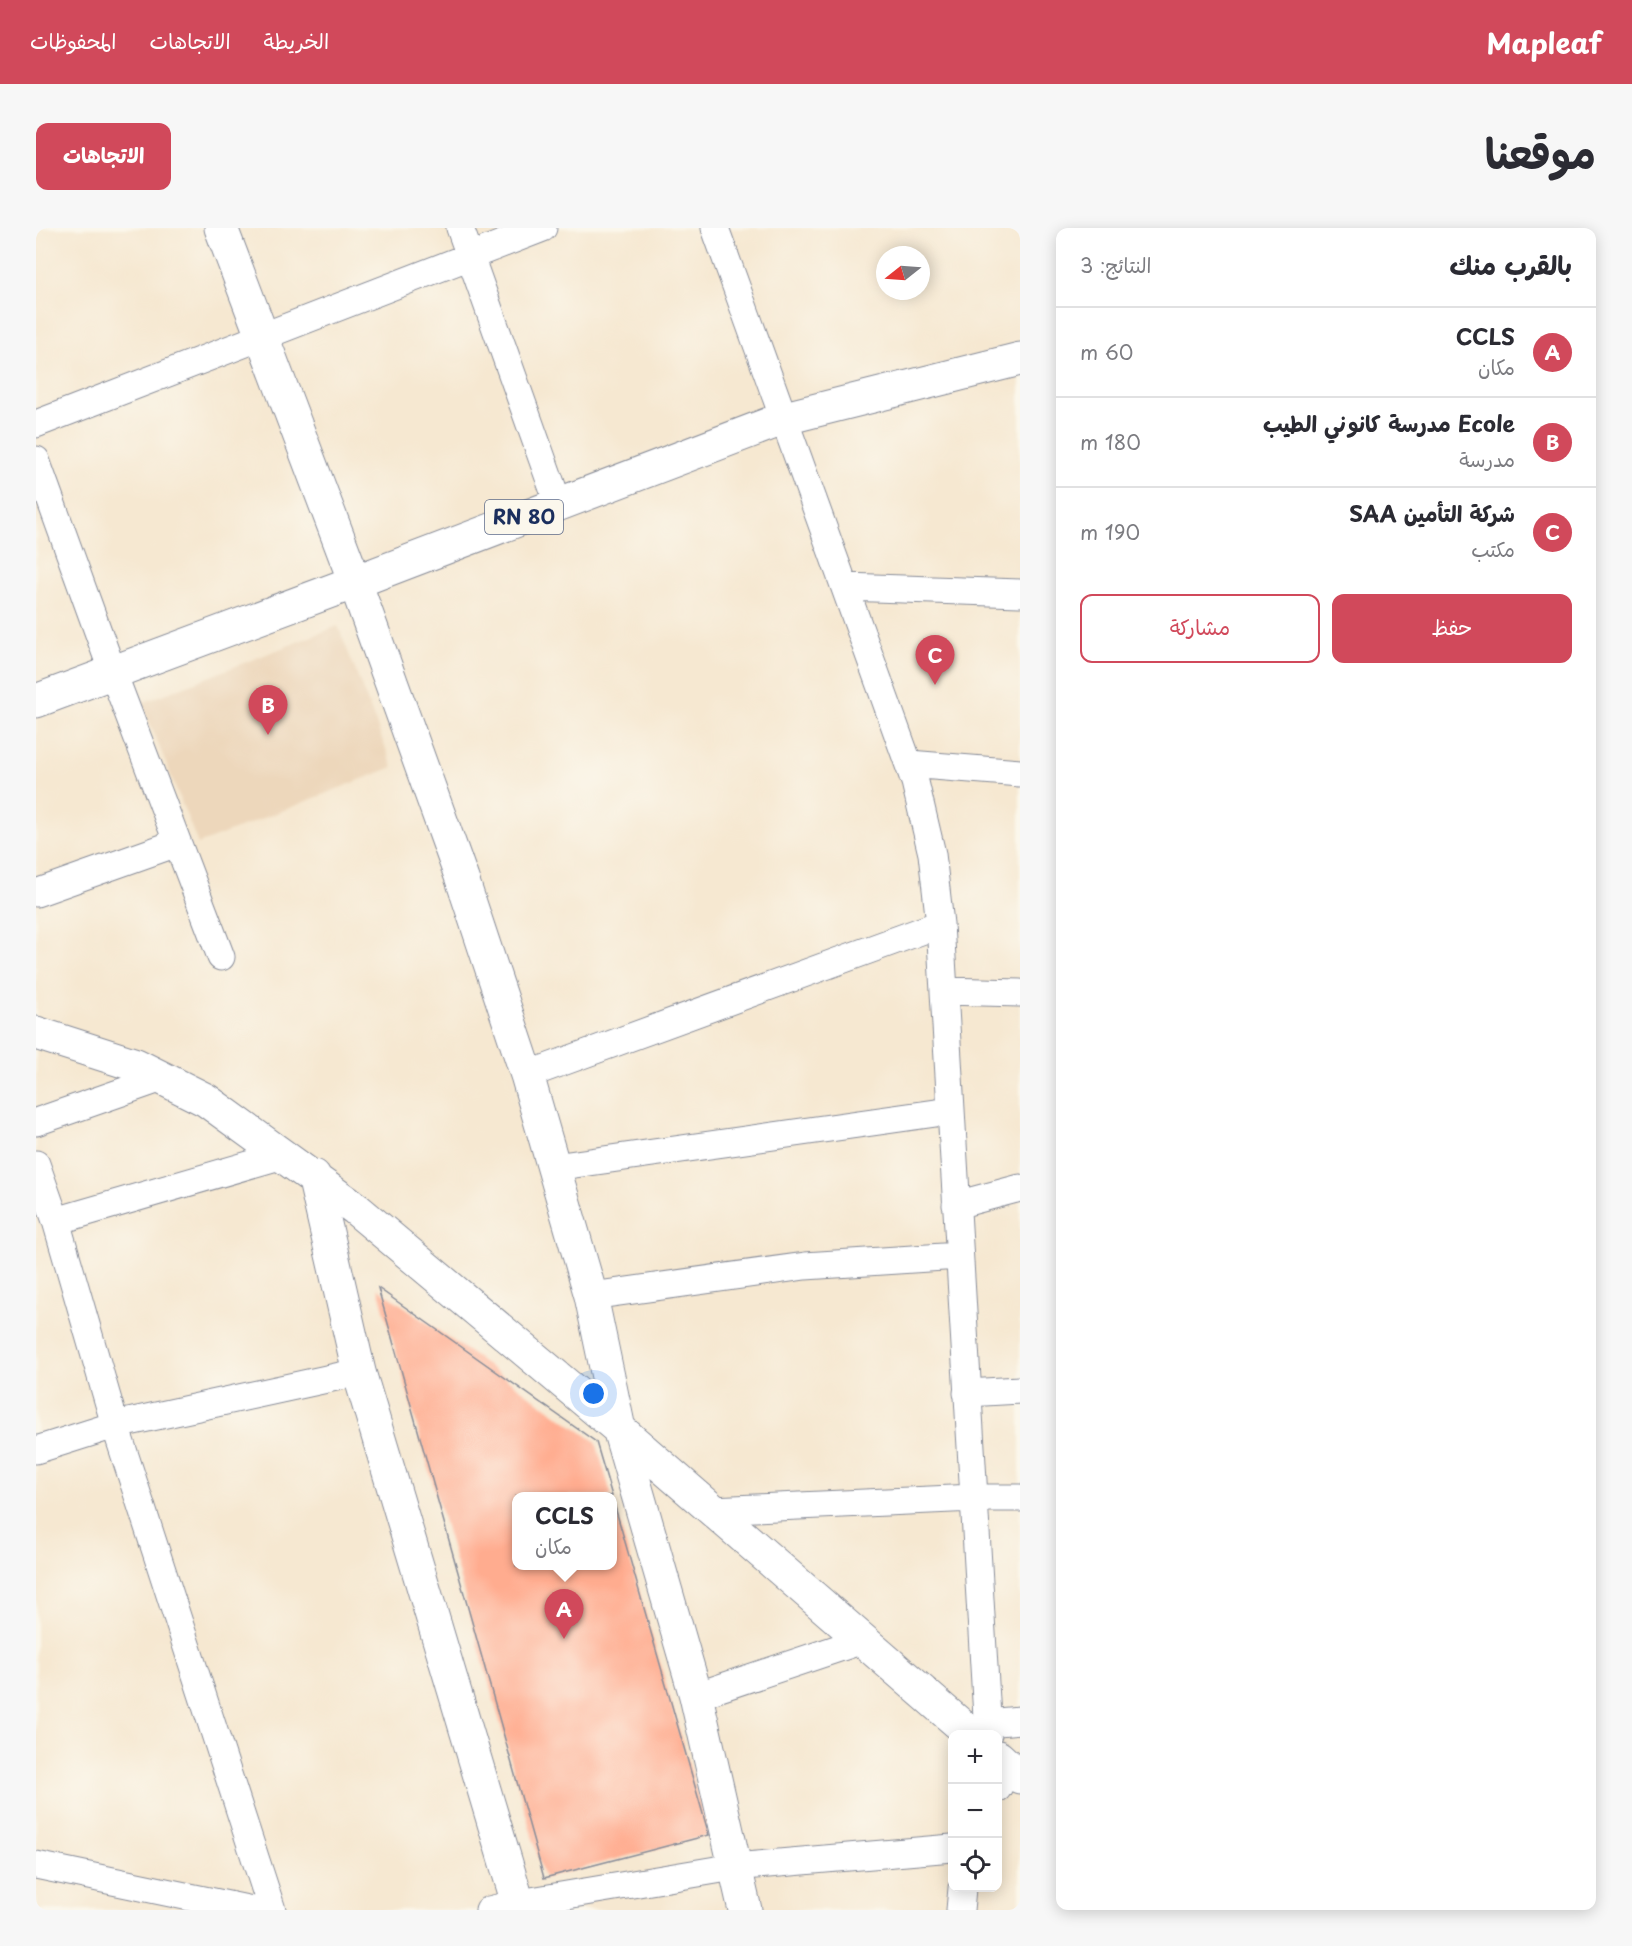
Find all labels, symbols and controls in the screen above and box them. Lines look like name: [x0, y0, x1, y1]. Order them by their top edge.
text: Mapleaf: [1486, 21, 1602, 64]
text: المحفوظات: [30, 24, 116, 56]
text: الاتجاهات: [149, 24, 231, 56]
text: الخريطة: [264, 24, 329, 56]
text: موقعنا: [1485, 120, 1596, 183]
button: الاتجاهات: [36, 123, 171, 190]
text: بالقرب منك: [1450, 245, 1572, 284]
north arrow: [876, 246, 930, 300]
text: النتائج: 3: [1080, 250, 1152, 280]
text: CCLS: [1456, 319, 1515, 352]
text: 60 m: [1080, 337, 1133, 367]
text: A: [1545, 337, 1560, 367]
text: مكان: [1478, 352, 1515, 382]
text: Ecole مدرسة كانوني الطيب: [1263, 406, 1515, 439]
text: 180 m: [1080, 427, 1141, 457]
text: B: [1546, 427, 1559, 457]
text: مدرسة: [1459, 444, 1515, 474]
text: شركة التأمين SAA: [1349, 496, 1515, 529]
road number: RN 80: [485, 500, 563, 534]
text: 190 m: [1080, 517, 1140, 547]
text: C: [1545, 517, 1560, 547]
text: مكتب: [1471, 534, 1515, 564]
button: مشاركة: [1080, 594, 1320, 663]
button: حفظ: [1332, 594, 1572, 663]
pin: C: [916, 636, 954, 685]
pin: B: [248, 686, 288, 735]
your location: [579, 1379, 608, 1408]
popup: [512, 1492, 617, 1570]
text: CCLS: [535, 1498, 594, 1531]
text: مكان: [535, 1531, 572, 1561]
pin: A: [544, 1590, 584, 1639]
map controls: [948, 1730, 1002, 1892]
button: +: [948, 1730, 1002, 1784]
button: −: [948, 1784, 1002, 1838]
button: locate: [948, 1838, 1002, 1892]

